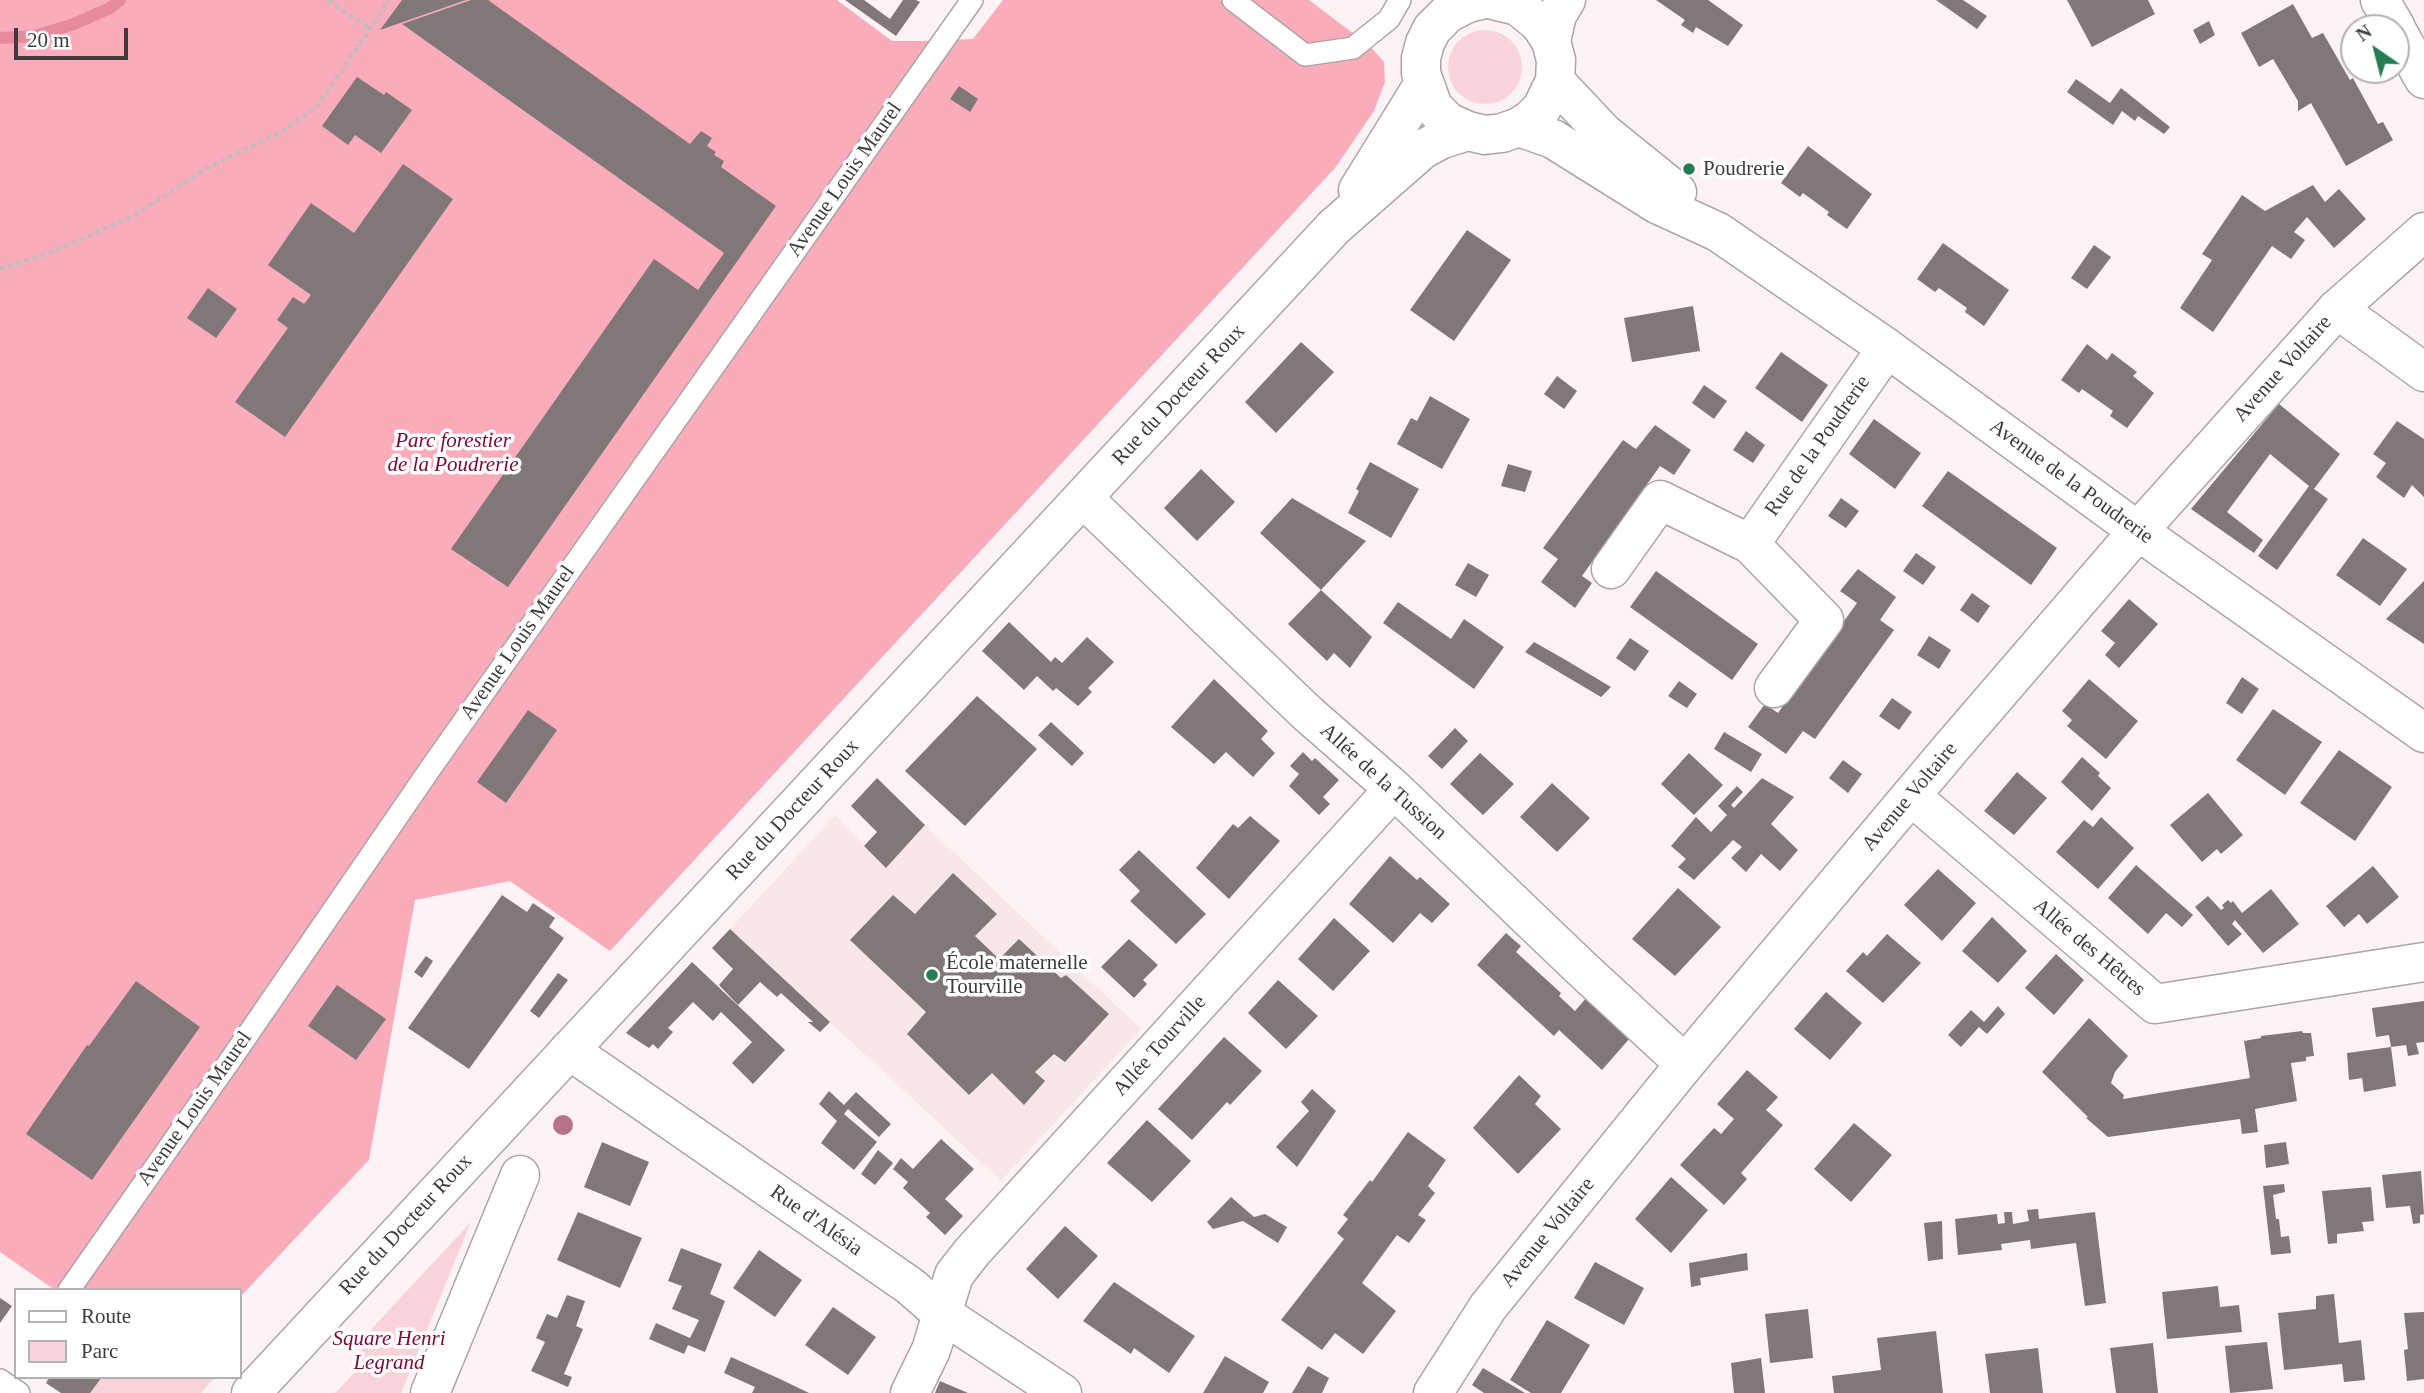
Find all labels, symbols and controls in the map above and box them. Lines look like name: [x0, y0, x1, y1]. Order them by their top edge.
scale bar: [18, 14, 131, 58]
north arrow: [2340, 14, 2410, 84]
text: N: [2352, 20, 2375, 46]
text: 20 m: [27, 28, 70, 52]
street label: Avenue Louis Maurel: [782, 98, 908, 262]
place label: Poudrerie: [1703, 156, 1785, 182]
marker: Poudrerie: [1681, 161, 1697, 177]
street label: Avenue Voltaire: [2228, 310, 2338, 428]
street label: Rue du Docteur Roux: [1107, 319, 1251, 471]
street label: Rue de la Poudrerie: [1760, 371, 1876, 521]
street label: Avenue de la Poudrerie: [1984, 414, 2158, 550]
park label: Parc forestier de la Poudrerie: [387, 428, 519, 478]
street label: Avenue Louis Maurel: [455, 561, 581, 725]
street label: Allée de la Tussion: [1314, 718, 1452, 846]
street label: Rue du Docteur Roux: [721, 734, 865, 886]
street label: Avenue Voltaire: [1857, 737, 1963, 857]
street label: Allée des Hêtres: [2028, 894, 2150, 1002]
place label: École maternelle Tourville: [946, 950, 1088, 1000]
marker: École maternelle Tourville: [924, 967, 940, 983]
street label: Allée Tourville: [1108, 990, 1212, 1102]
street label: Avenue Louis Maurel: [132, 1027, 258, 1191]
street label: Rue du Docteur Roux: [334, 1149, 478, 1301]
street label: Avenue Voltaire: [1496, 1173, 1600, 1293]
street label: Rue d'Alésia: [765, 1180, 867, 1262]
legend: [14, 1288, 242, 1379]
text: Route: [81, 1304, 131, 1328]
park label: Square Henri Legrand: [333, 1326, 445, 1376]
text: Parc: [81, 1339, 118, 1363]

